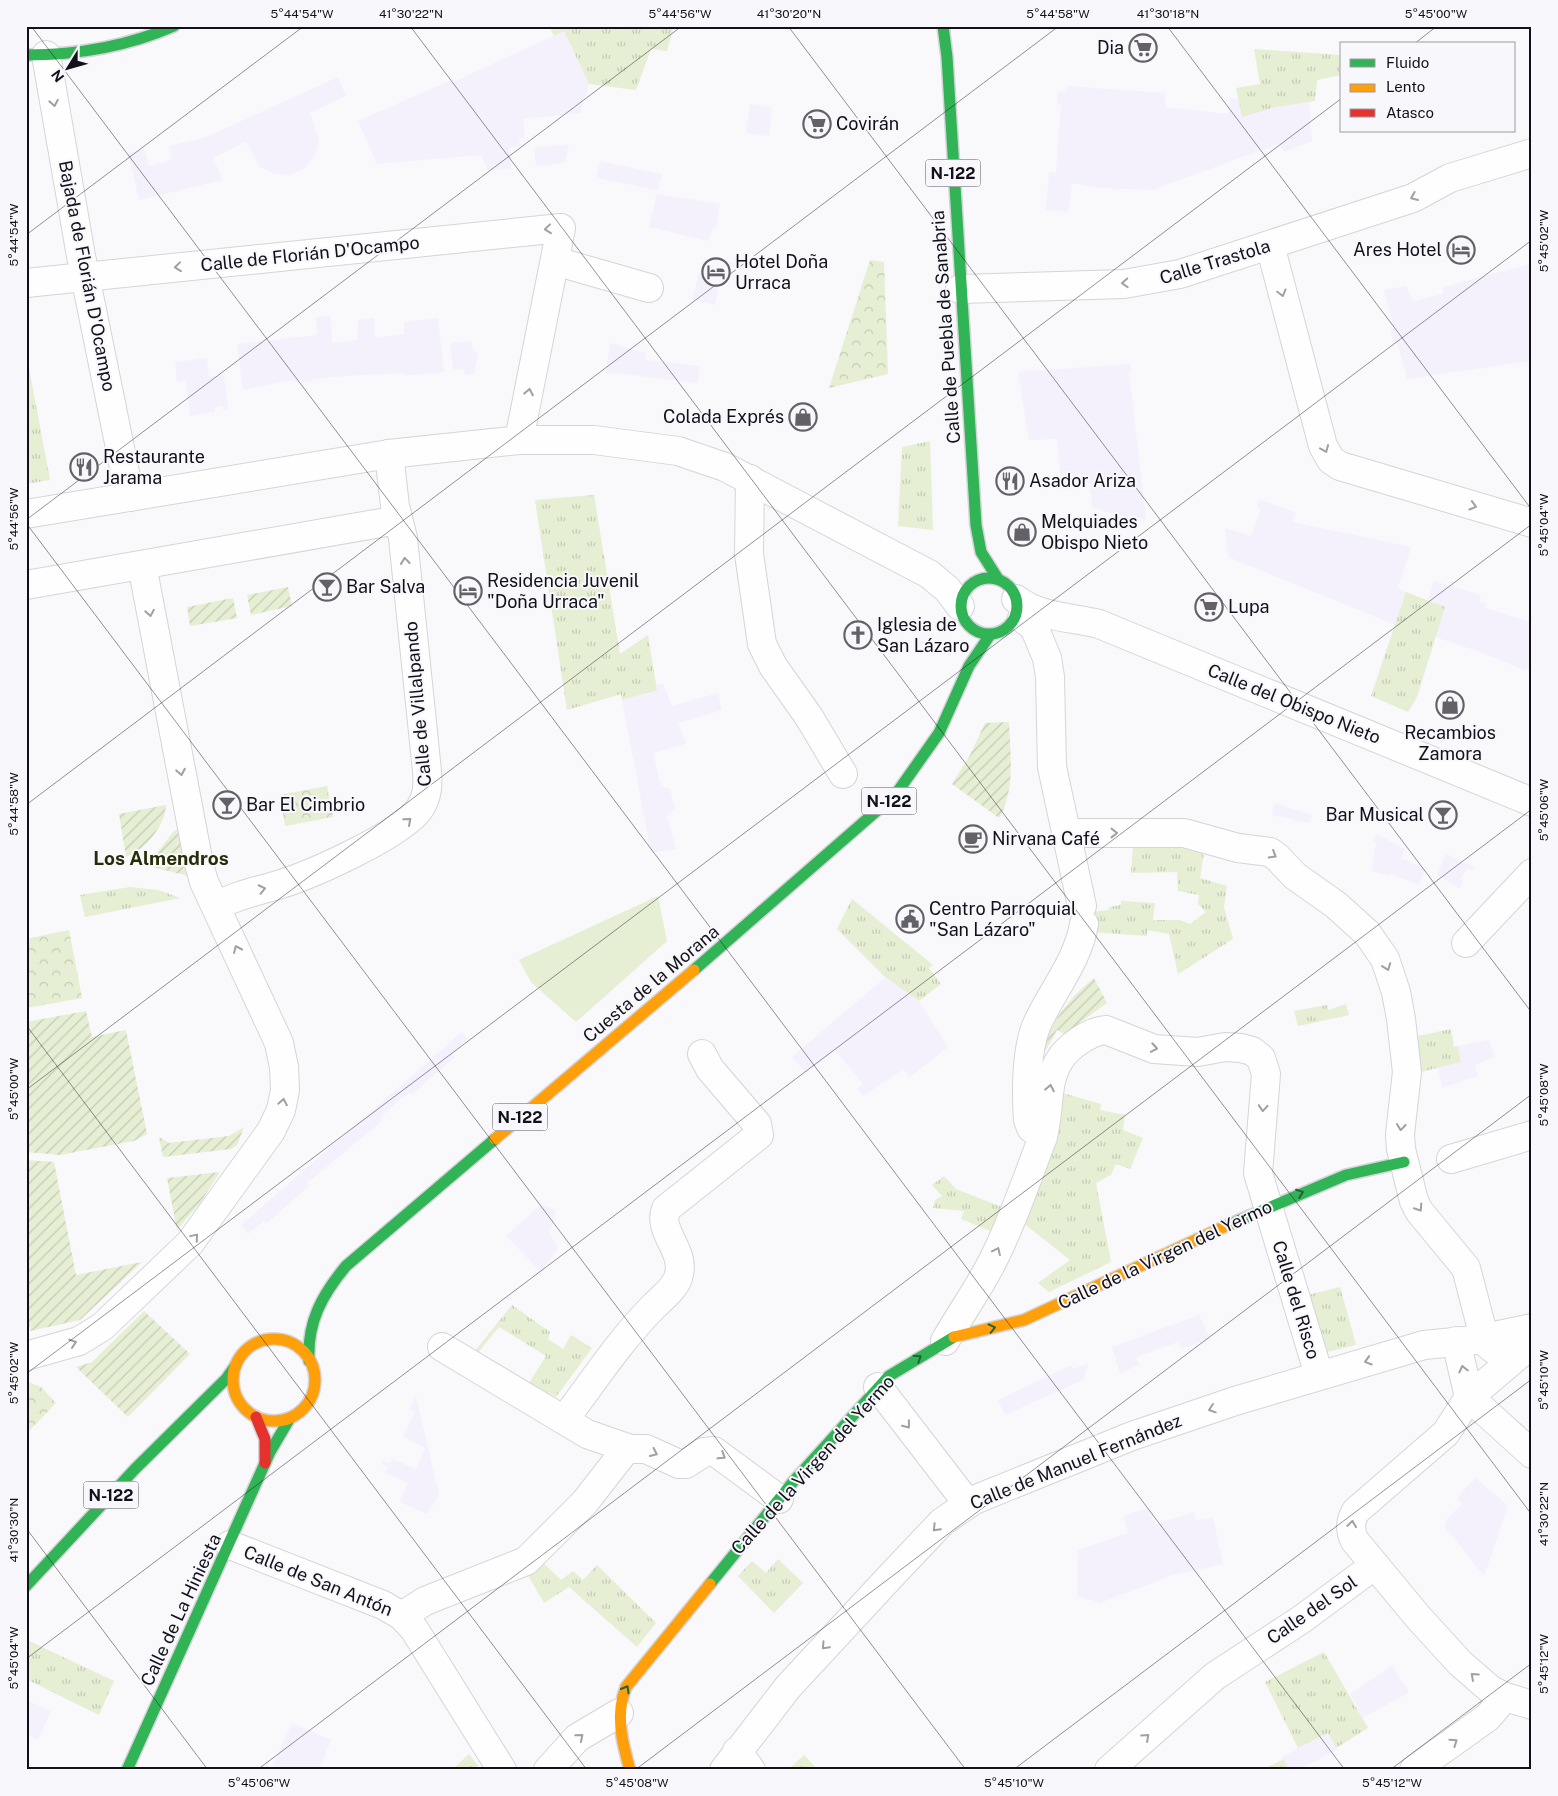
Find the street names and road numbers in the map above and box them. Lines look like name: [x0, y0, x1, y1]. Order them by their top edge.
street label: Bajada de Florián D'Ocampo: [55, 159, 120, 393]
road number: N-122: [926, 160, 980, 187]
street label: Calle de Puebla de Sanabria: [927, 210, 964, 444]
street label: Calle de Florián D'Ocampo: [199, 232, 420, 275]
street label: Calle Trastola: [1157, 235, 1273, 288]
street label: Calle de Villalpando: [400, 621, 435, 788]
street label: Calle del Obispo Nieto: [1205, 659, 1384, 748]
road number: N-122: [862, 788, 916, 814]
street label: Cuesta de la Morana: [579, 921, 723, 1047]
road number: N-122: [492, 1104, 548, 1130]
street label: Calle de la Virgen del Yermo: [1054, 1196, 1275, 1313]
street label: Calle del Risco: [1268, 1238, 1324, 1362]
street label: Calle de la Virgen del Yermo: [727, 1371, 899, 1559]
street label: Calle de Manuel Fernández: [967, 1409, 1185, 1514]
road number: N-122: [84, 1482, 138, 1508]
street label: Calle de La Hiniesta: [136, 1530, 225, 1689]
street label: Calle de San Antón: [241, 1541, 396, 1620]
street label: Calle del Sol: [1263, 1571, 1361, 1648]

